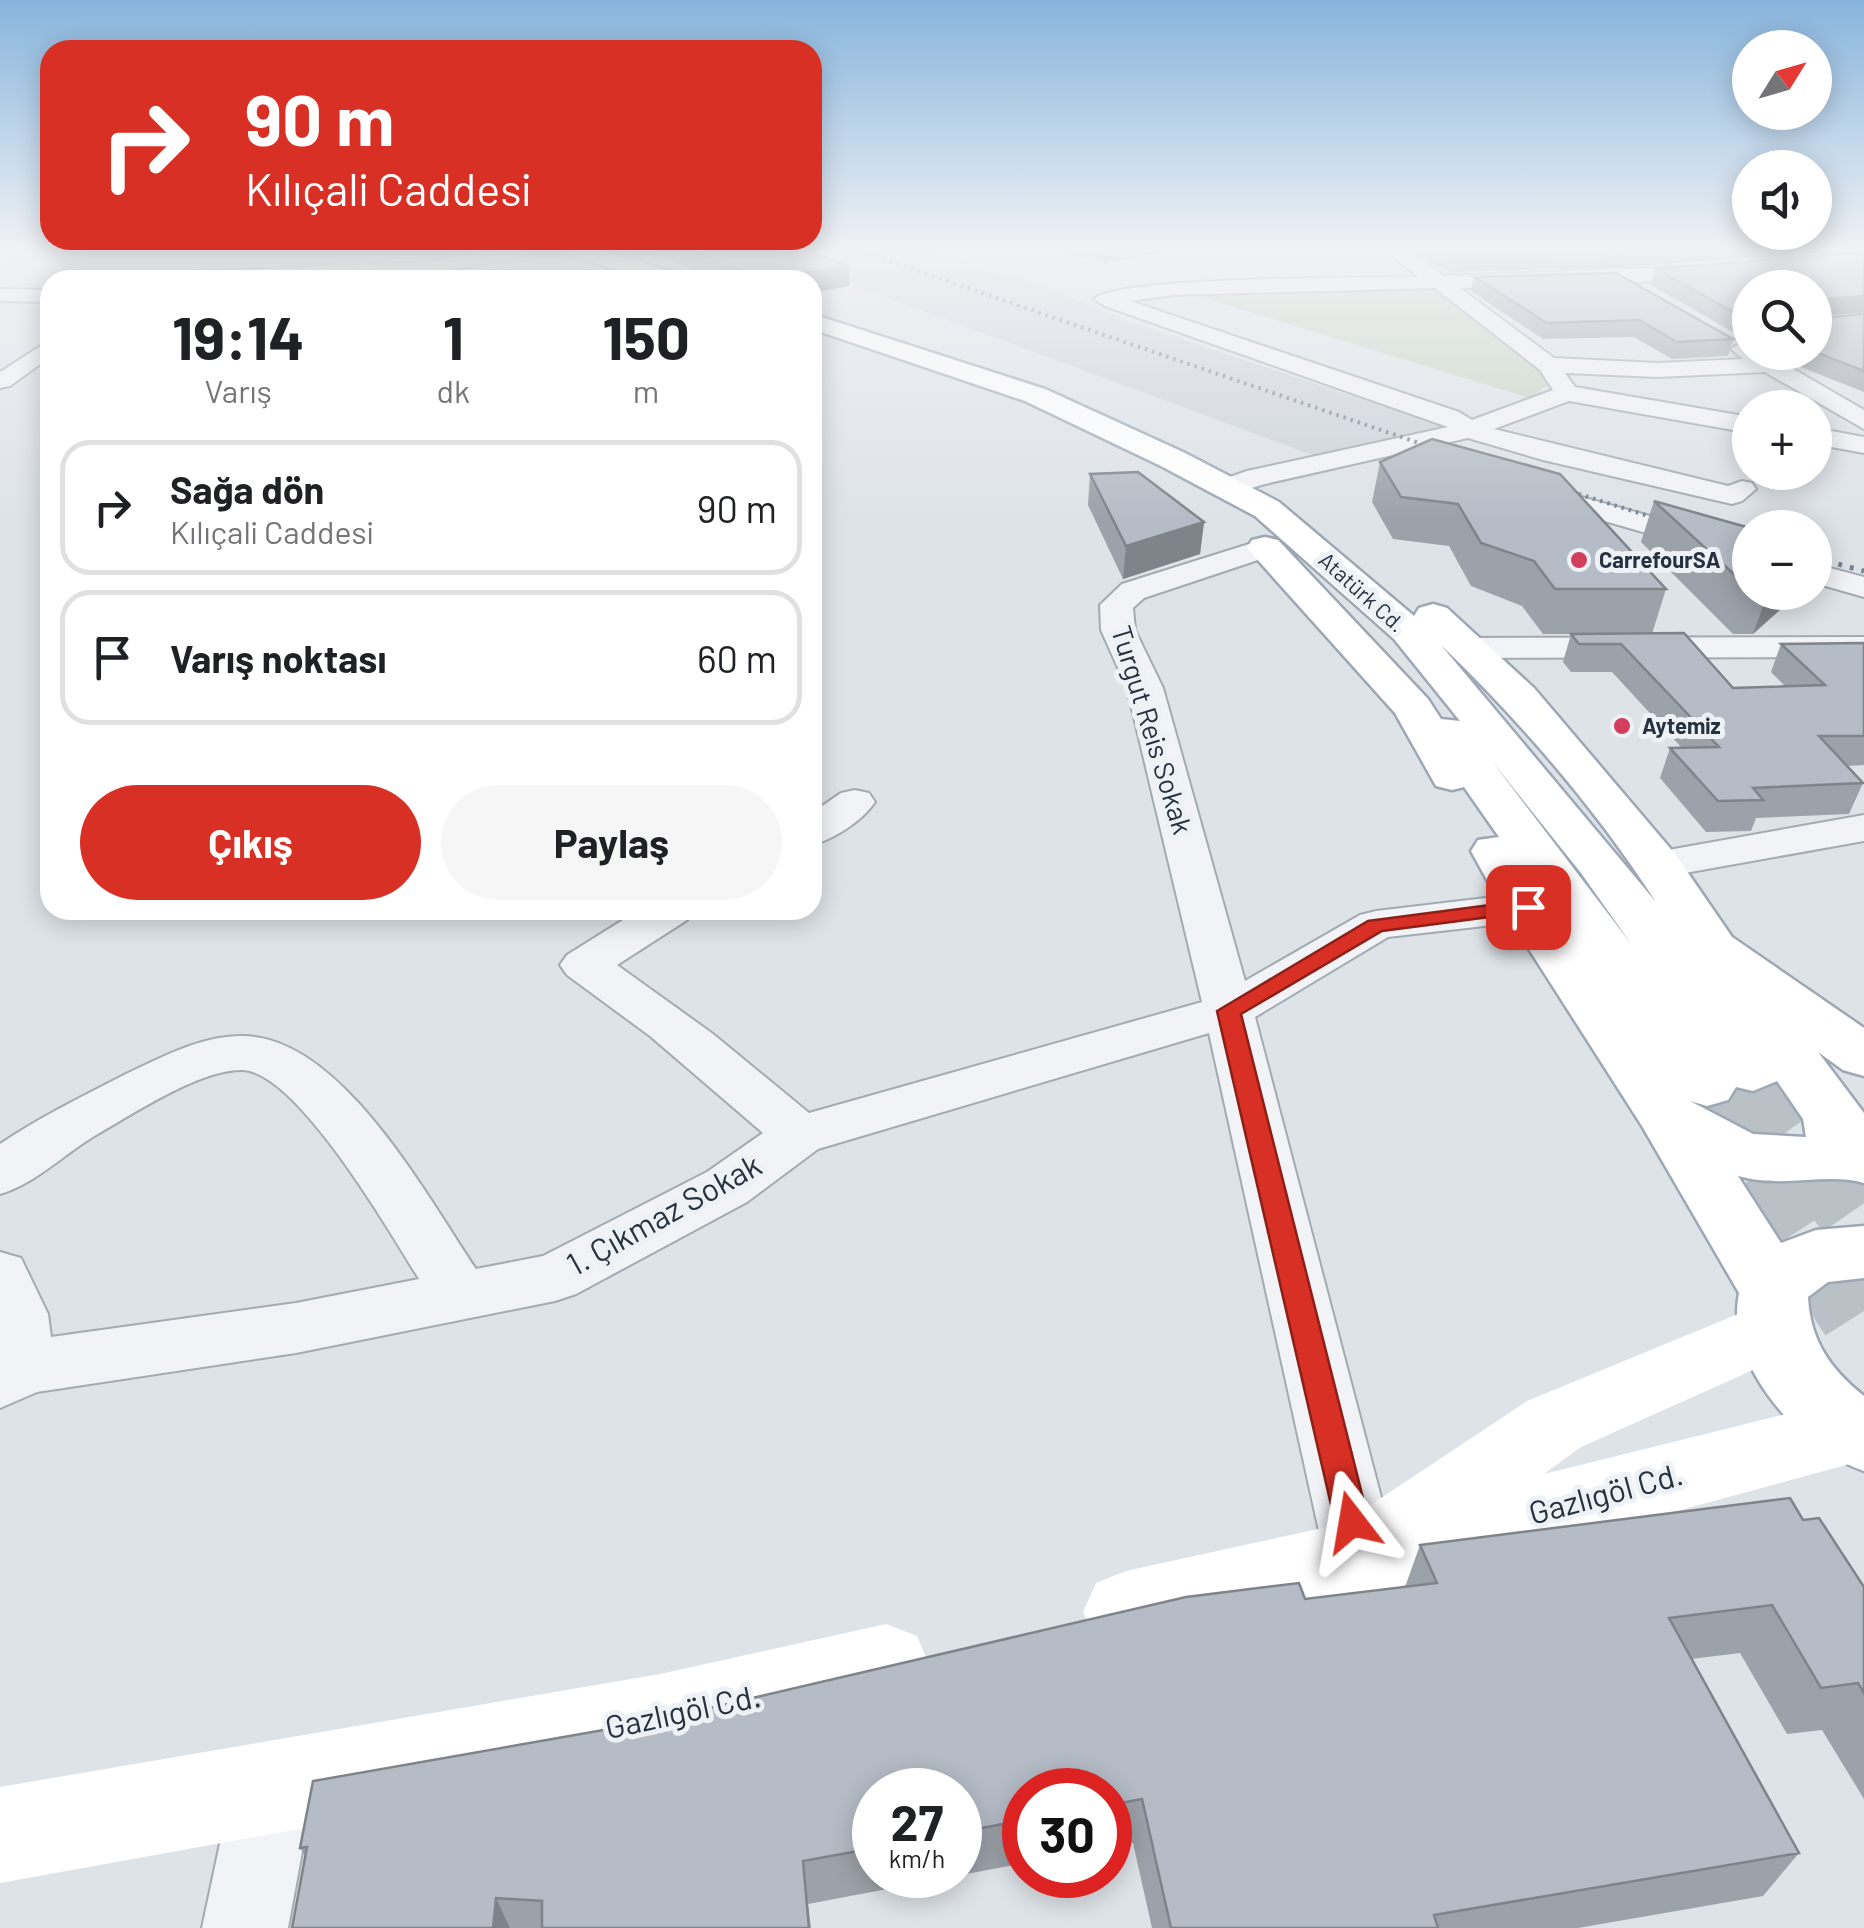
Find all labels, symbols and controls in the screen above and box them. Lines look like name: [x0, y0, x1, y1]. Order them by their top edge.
north arrow: [1732, 30, 1832, 130]
map controls: [1732, 30, 1832, 610]
text: 90 m: [245, 76, 395, 160]
icon: right: [80, 80, 210, 210]
button: sound: [1732, 150, 1832, 250]
text: Kılıçali Caddesi: [245, 161, 531, 215]
button: search: [1732, 270, 1832, 370]
text: 19:14: [172, 300, 305, 372]
text: 1: [443, 300, 464, 372]
text: 150: [602, 300, 690, 372]
text: Varış: [204, 371, 272, 409]
text: dk: [437, 371, 470, 409]
text: m: [633, 371, 659, 409]
button: +: [1732, 390, 1832, 490]
text: Sağa dön: [170, 466, 324, 512]
icon: right: [85, 480, 140, 535]
text: 90 m: [697, 485, 777, 531]
button: −: [1732, 510, 1832, 610]
text: Kılıçali Caddesi: [170, 512, 373, 550]
street label: Atatürk Cd.: [1314, 546, 1411, 637]
place label: CarrefourSA: [1599, 546, 1721, 572]
marker: CarrefourSA: [1568, 549, 1590, 571]
street label: Turgut Reis Sokak: [1105, 621, 1201, 838]
icon: arrive: [85, 630, 140, 685]
text: Varış noktası: [170, 635, 386, 681]
text: 60 m: [697, 635, 777, 681]
place label: Aytemiz: [1642, 712, 1721, 738]
marker: Aytemiz: [1611, 715, 1633, 737]
button: Çıkış: [80, 785, 421, 900]
button: Paylaş: [441, 785, 782, 900]
pin: [1486, 865, 1571, 950]
icon: arrive: [1501, 880, 1556, 935]
street label: 1. Çıkmaz Sokak: [559, 1144, 767, 1282]
street label: Gazlıgöl Cd.: [1524, 1453, 1687, 1531]
position arrow: [1300, 1470, 1404, 1574]
street label: Gazlıgöl Cd.: [601, 1675, 764, 1745]
speed limit sign: 30: [1002, 1768, 1132, 1898]
text: 27: [891, 1791, 943, 1851]
text: km/h: [889, 1843, 945, 1873]

